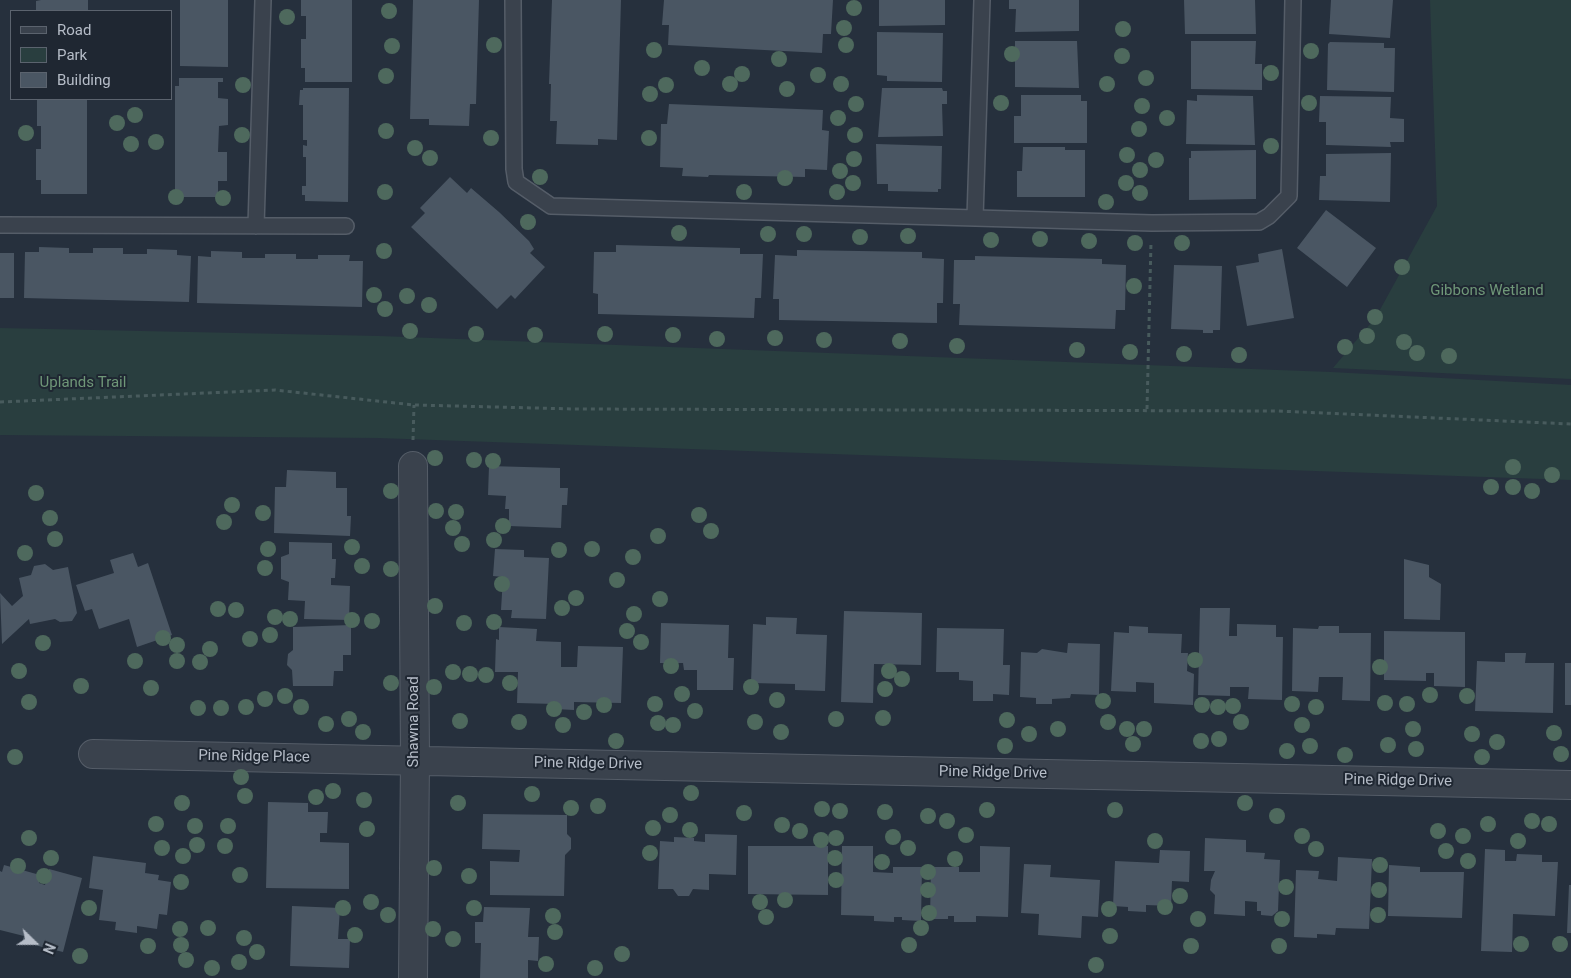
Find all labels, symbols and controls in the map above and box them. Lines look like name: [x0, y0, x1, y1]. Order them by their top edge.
legend: [10, 10, 172, 100]
text: Road: [57, 21, 91, 39]
text: Park: [57, 46, 87, 64]
text: Building: [57, 71, 111, 89]
park label: Gibbons Wetland: [1430, 282, 1544, 300]
park label: Uplands Trail: [40, 374, 126, 392]
street label: Shawna Road: [405, 676, 423, 768]
street label: Pine Ridge Place: [198, 747, 310, 767]
street label: Pine Ridge Drive: [534, 754, 642, 774]
street label: Pine Ridge Drive: [939, 763, 1047, 783]
street label: Pine Ridge Drive: [1344, 771, 1452, 791]
north arrow: [10, 918, 60, 968]
text: N: [40, 941, 58, 956]

